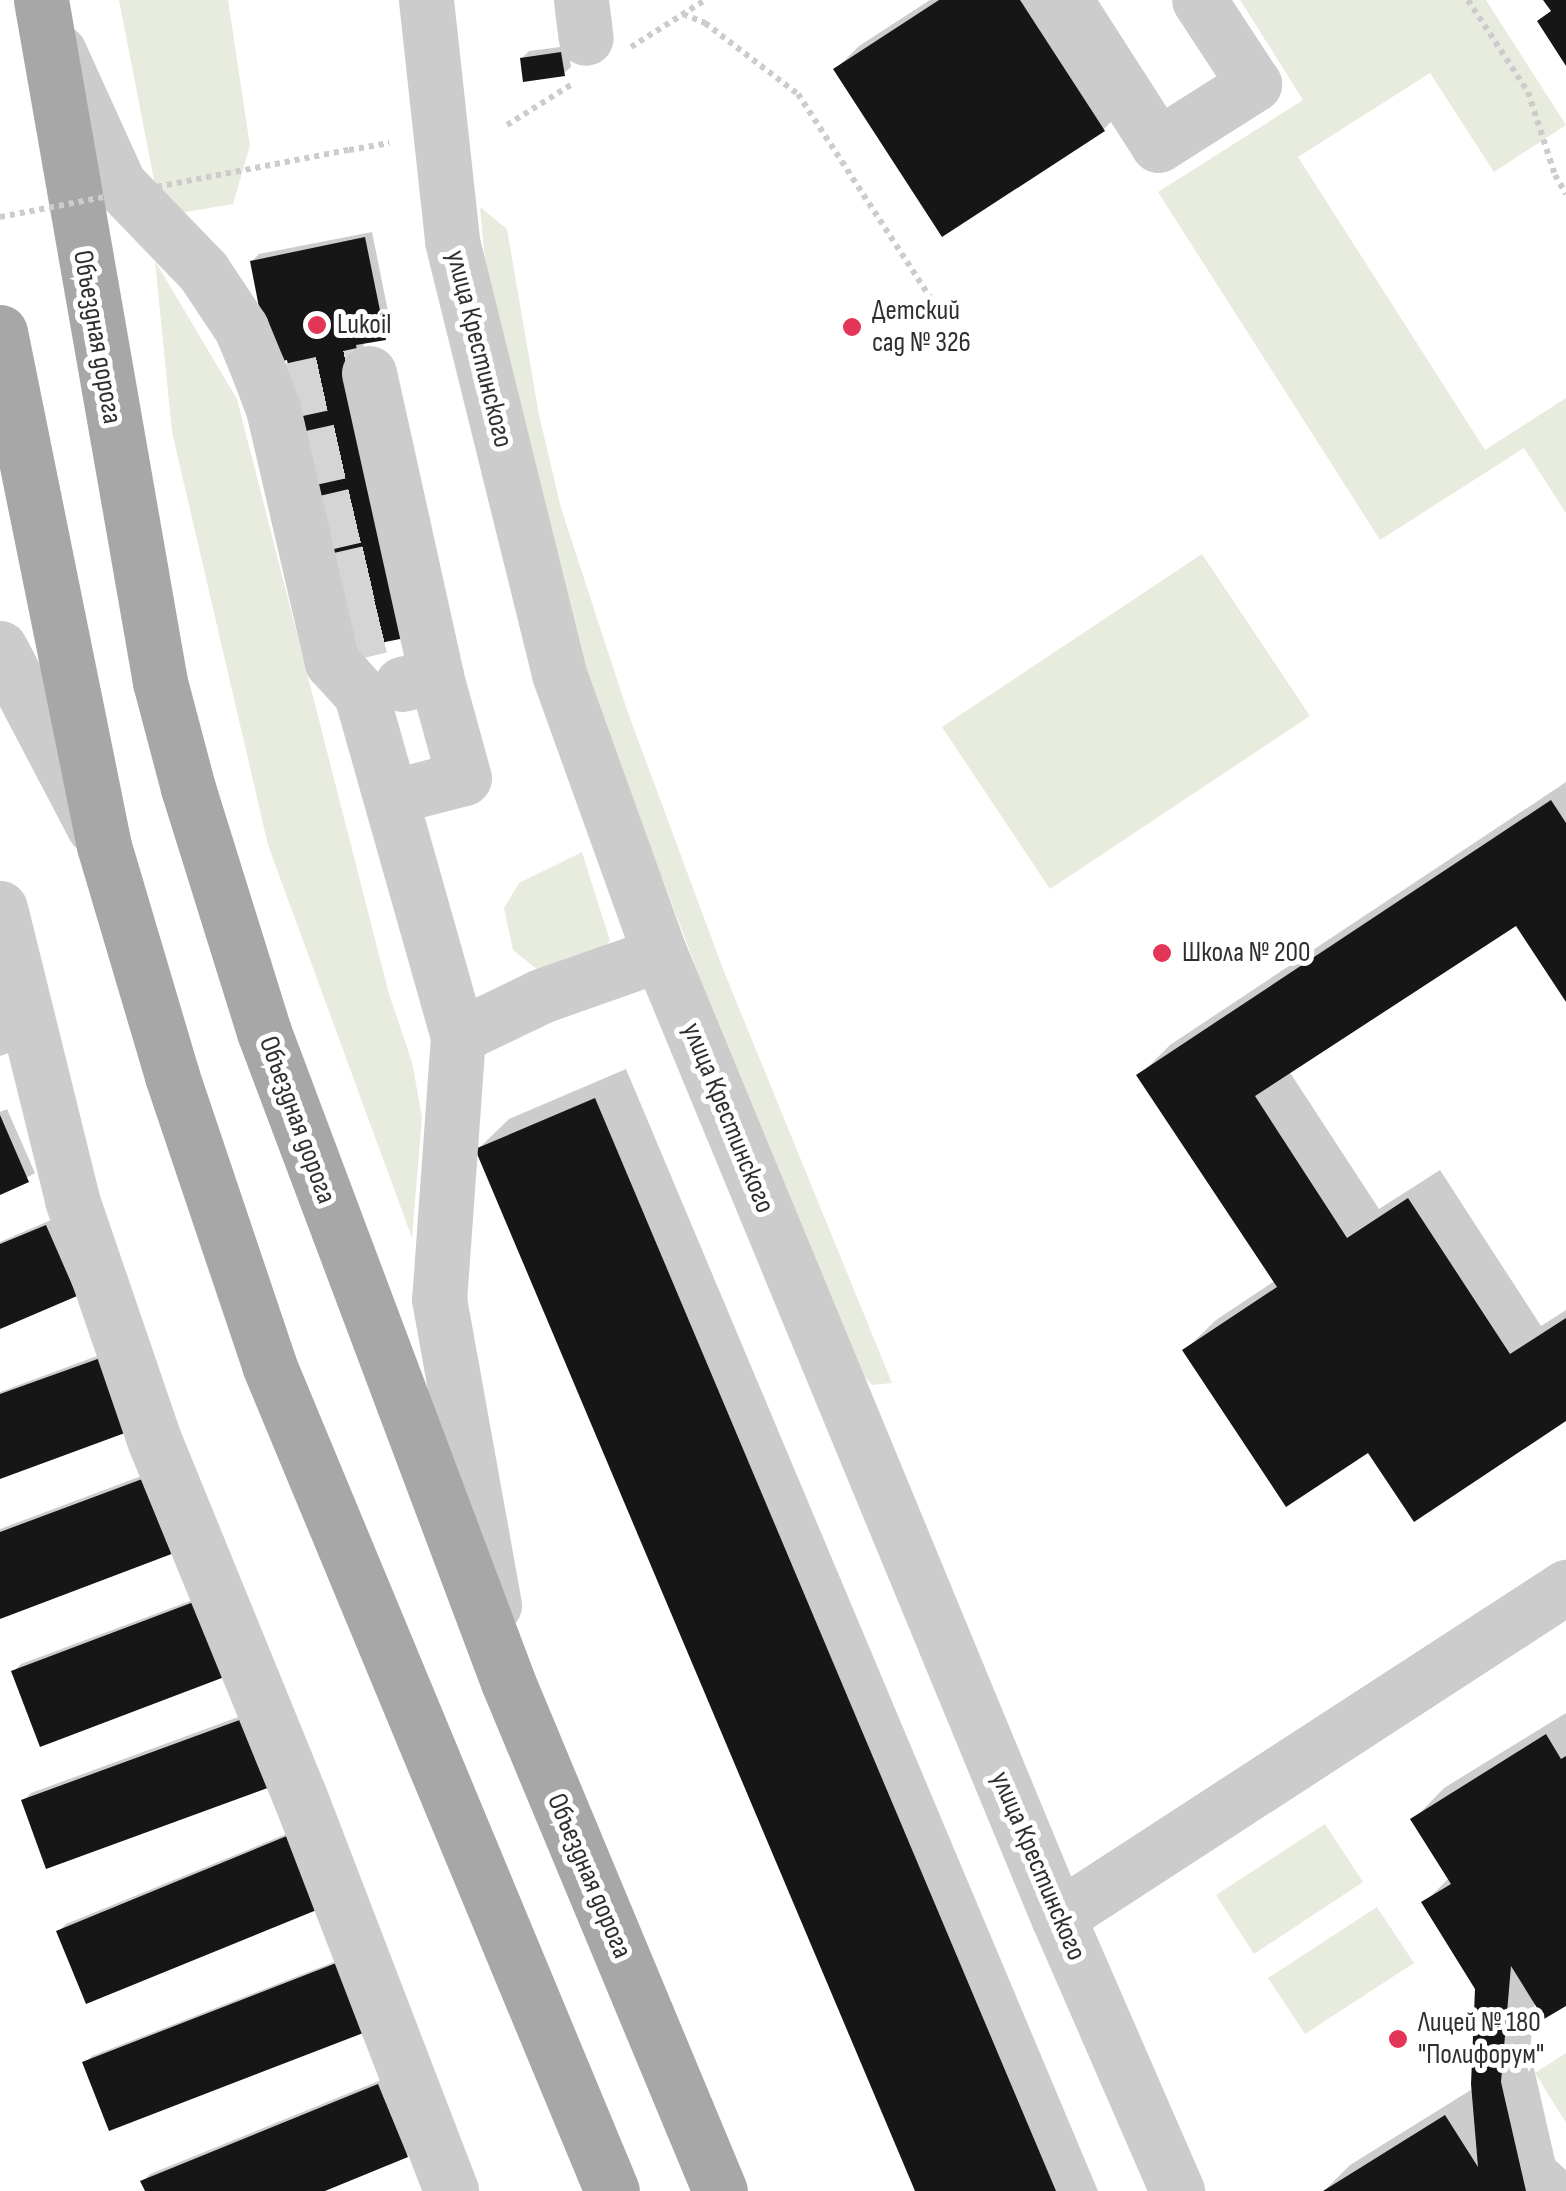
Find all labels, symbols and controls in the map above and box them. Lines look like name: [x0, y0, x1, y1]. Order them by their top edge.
street label: улица Крестинского: [438, 247, 520, 451]
street label: Объездная дорога: [65, 248, 129, 426]
place label: Детский сад № 326: [872, 294, 971, 360]
place label: Lukoil: [337, 308, 391, 342]
marker: Lukoil: [306, 314, 328, 336]
marker: Детский сад № 326: [841, 316, 863, 338]
place label: Школа № 200: [1182, 936, 1311, 970]
marker: Школа № 200: [1151, 942, 1173, 964]
street label: улица Крестинского: [675, 1018, 781, 1218]
street label: Объездная дорога: [251, 1032, 343, 1208]
street label: улица Крестинского: [983, 1767, 1093, 1965]
street label: Объездная дорога: [539, 1789, 639, 1963]
place label: Лицей № 180 "Полифорум": [1418, 2006, 1544, 2072]
marker: Лицей № 180 "Полифорум": [1387, 2028, 1409, 2050]

